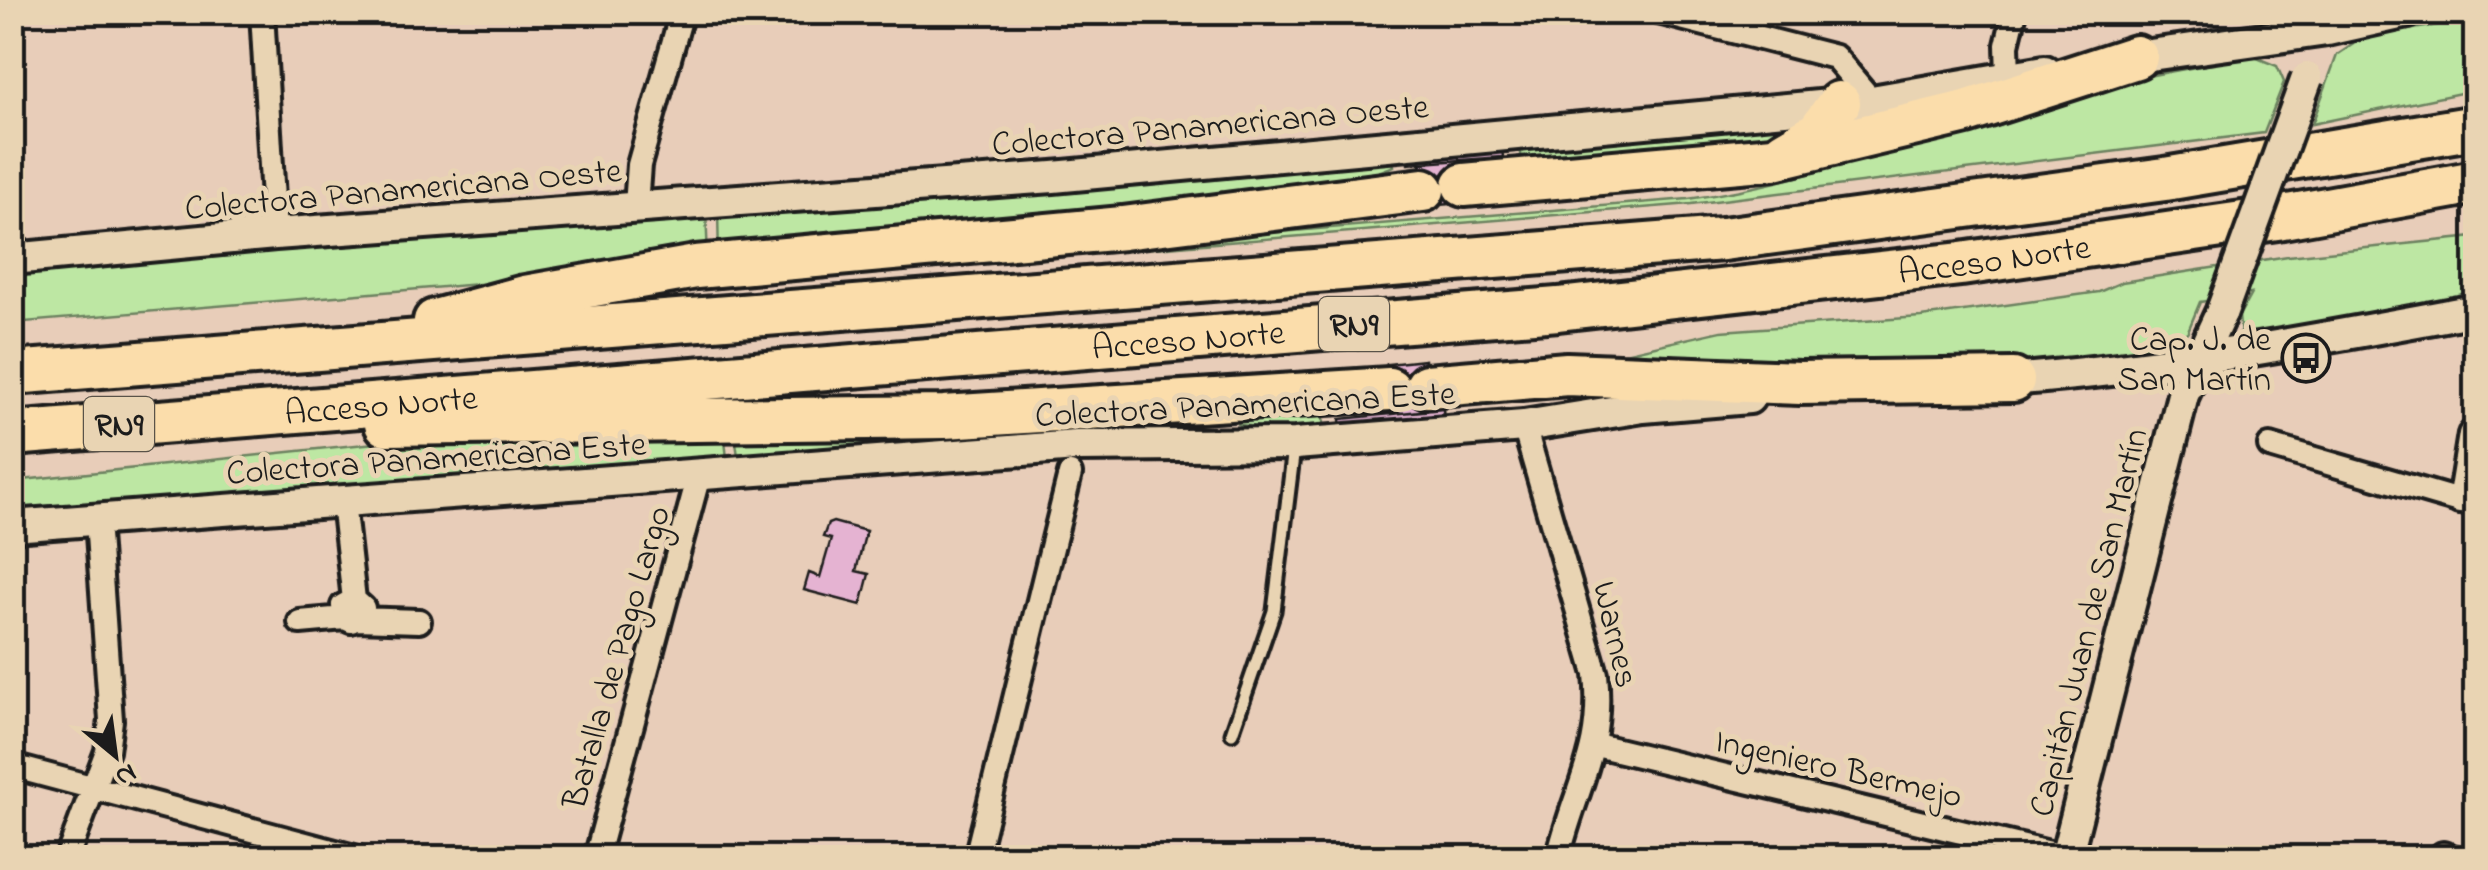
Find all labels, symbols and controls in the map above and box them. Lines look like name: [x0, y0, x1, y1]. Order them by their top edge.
street label: Colectora Panamericana Oeste: [990, 83, 1431, 172]
street label: Colectora Panamericana Oeste: [183, 147, 624, 236]
street label: Acceso Norte: [1896, 223, 2094, 300]
road number: RN9: [1319, 297, 1389, 351]
street label: Acceso Norte: [1090, 309, 1287, 376]
place label: Cap. J. de San Martín: [2117, 316, 2271, 407]
bus stop icon: Cap. J. de San Martín: [2280, 332, 2332, 384]
street label: Colectora Panamericana Este: [1034, 370, 1457, 443]
street label: Acceso Norte: [283, 374, 480, 441]
road number: RN9: [84, 397, 154, 451]
street label: Colectora Panamericana Este: [225, 420, 648, 501]
street label: Capitán Juan de San Martín: [2017, 423, 2163, 822]
street label: Batalla de Pago Largo: [550, 500, 686, 816]
street label: Warnes: [1577, 577, 1651, 693]
north arrow: [65, 705, 165, 805]
street label: Ingeniero Bermejo: [1710, 717, 1967, 824]
text: N: [107, 751, 144, 796]

